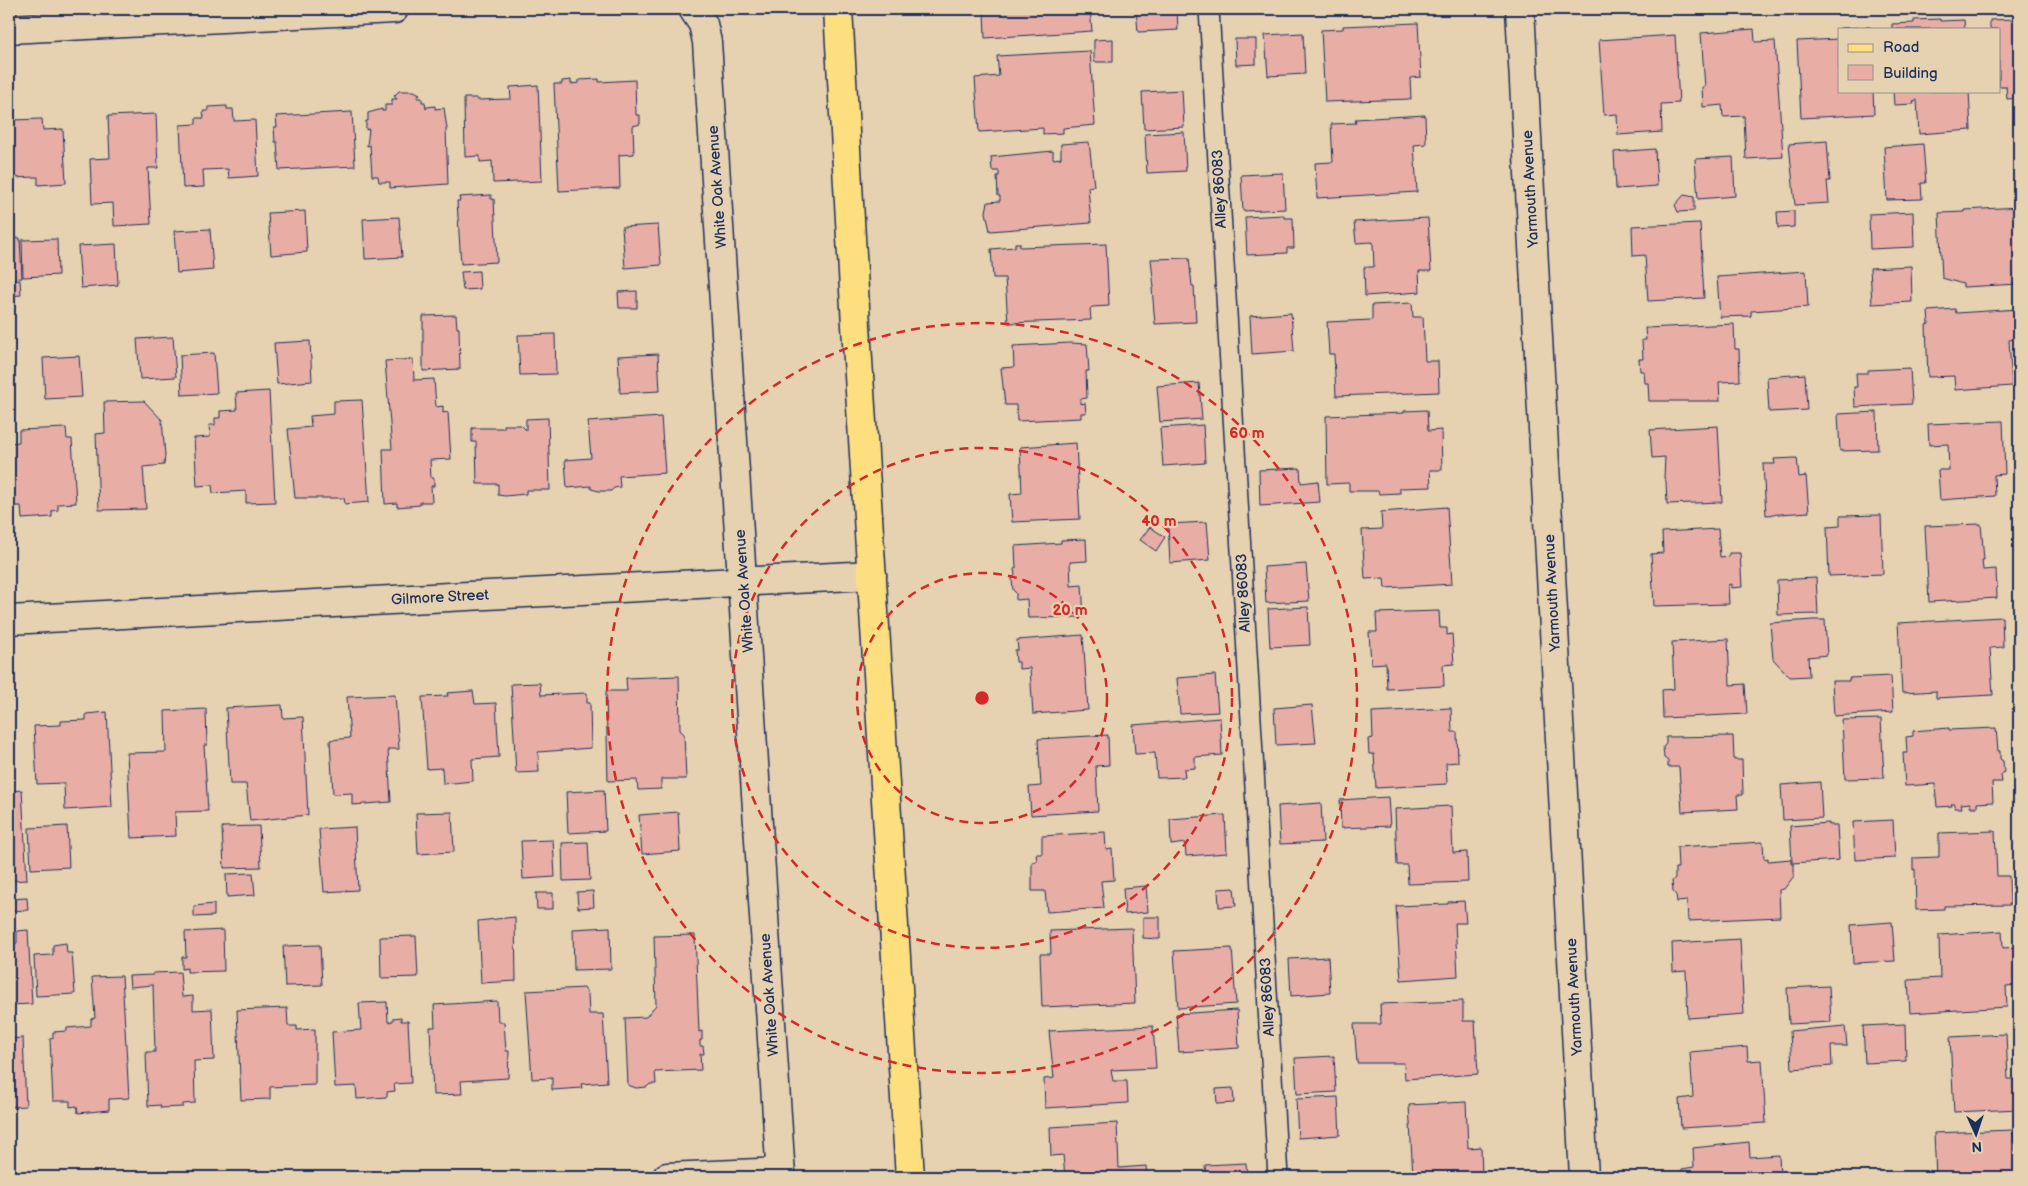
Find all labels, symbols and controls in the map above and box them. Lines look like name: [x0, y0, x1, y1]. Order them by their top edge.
legend: [1838, 28, 2000, 92]
text: Road: [1883, 38, 1919, 57]
text: Building: [1883, 64, 1938, 83]
street label: White Oak Avenue: [704, 125, 731, 249]
street label: Yarmouth Avenue: [1518, 130, 1543, 249]
street label: Alley 86083: [1208, 149, 1231, 229]
text: 60 m: [1229, 424, 1265, 443]
text: 40 m: [1141, 512, 1177, 531]
street label: White Oak Avenue: [731, 529, 758, 653]
street label: Yarmouth Avenue: [1540, 534, 1565, 653]
street label: Alley 86083: [1232, 553, 1255, 633]
street label: Gilmore Street: [391, 585, 490, 610]
text: 20 m: [1053, 601, 1088, 620]
centre of rings: [973, 689, 991, 707]
street label: White Oak Avenue: [756, 933, 783, 1057]
street label: Yarmouth Avenue: [1562, 938, 1587, 1057]
street label: Alley 86083: [1256, 957, 1279, 1037]
north arrow: [1950, 1108, 2000, 1158]
text: N: [1971, 1138, 1982, 1155]

